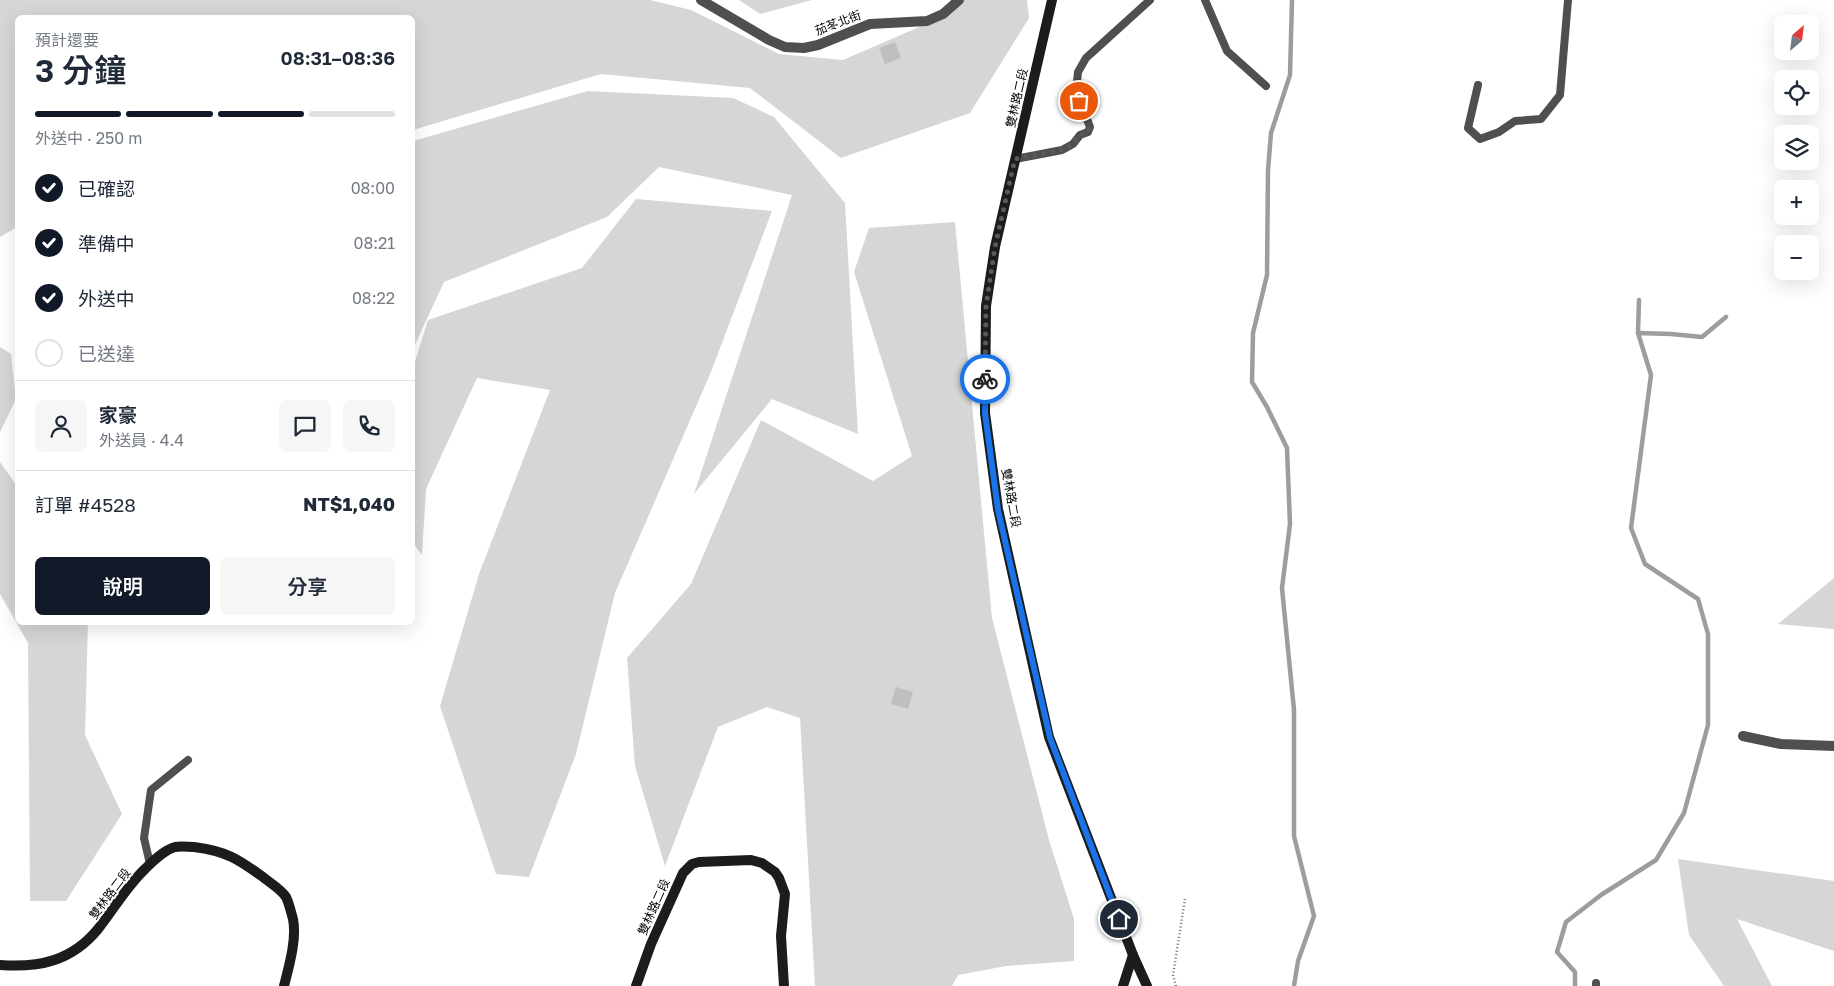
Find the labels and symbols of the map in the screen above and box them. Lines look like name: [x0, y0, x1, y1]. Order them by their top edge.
street label: 茄苳北街: [813, 7, 863, 38]
north arrow: [1774, 15, 1819, 60]
street label: 雙林路二段: [1002, 67, 1031, 129]
pin: [1058, 80, 1100, 122]
courier: [960, 354, 1010, 404]
street label: 雙林路二段: [999, 467, 1024, 529]
street label: 雙林路二段: [86, 865, 134, 922]
street label: 雙林路二段: [634, 876, 673, 937]
pin: [1098, 898, 1140, 940]

